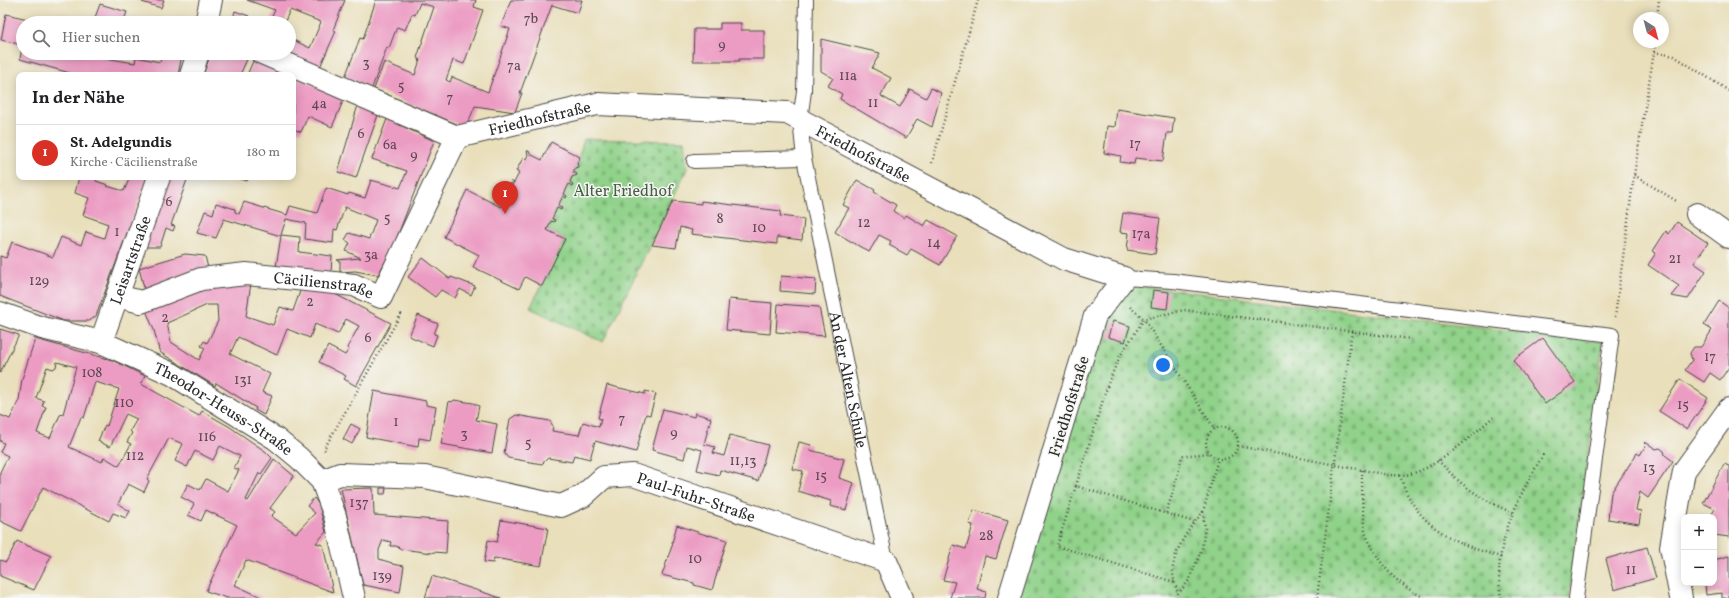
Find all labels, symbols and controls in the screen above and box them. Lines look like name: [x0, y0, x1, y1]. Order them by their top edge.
house number: 7b: [524, 10, 539, 29]
north arrow: [1633, 12, 1669, 48]
search box: [16, 16, 296, 60]
icon: search: [30, 27, 52, 49]
text: Hier suchen: [62, 28, 140, 49]
house number: 9: [718, 36, 726, 55]
house number: 3: [362, 54, 370, 73]
house number: 7a: [507, 57, 521, 76]
house number: 11a: [839, 67, 857, 86]
house number: 5: [398, 77, 404, 96]
text: In der Nähe: [32, 87, 125, 110]
house number: 7: [447, 89, 454, 108]
house number: 11: [868, 94, 878, 113]
house number: 4a: [311, 95, 327, 114]
street label: Friedhofstraße: [486, 97, 593, 142]
street label: Friedhofstraße: [811, 121, 914, 189]
house number: 6: [357, 125, 365, 144]
text: St. Adelgundis: [70, 133, 172, 154]
house number: 17: [1129, 135, 1141, 154]
house number: 6a: [383, 136, 397, 155]
text: 1: [42, 144, 48, 162]
text: 180 m: [246, 144, 280, 162]
house number: 9: [410, 146, 418, 165]
text: Kirche · Cäcilienstraße: [70, 154, 198, 172]
pin: 1: [492, 181, 518, 214]
park label: Alter Friedhof: [573, 181, 674, 203]
house number: 6: [165, 193, 173, 212]
house number: 5: [384, 209, 390, 228]
house number: 8: [716, 210, 724, 229]
street label: Leisartstraße: [106, 213, 158, 308]
house number: 12: [858, 214, 870, 233]
house number: 10: [752, 219, 766, 238]
house number: 1: [114, 223, 120, 242]
house number: 17a: [1131, 225, 1151, 244]
house number: 14: [927, 234, 941, 253]
house number: 3a: [364, 246, 378, 265]
house number: 21: [1669, 250, 1681, 269]
street label: Cäcilienstraße: [273, 268, 377, 305]
house number: 129: [29, 272, 49, 291]
house number: 2: [306, 293, 314, 312]
house number: 2: [161, 309, 169, 328]
street label: An der Alten Schule: [822, 310, 872, 450]
house number: 6: [364, 329, 372, 348]
house number: 17: [1704, 348, 1716, 367]
street label: Friedhofstraße: [1044, 353, 1096, 460]
your location: [1153, 355, 1173, 375]
street label: Theodor-Heuss-Straße: [150, 358, 297, 461]
house number: 108: [82, 364, 102, 383]
house number: 131: [234, 371, 252, 390]
house number: 110: [114, 394, 134, 413]
house number: 15: [1677, 396, 1689, 415]
house number: 7: [619, 410, 626, 429]
house number: 1: [393, 413, 399, 432]
house number: 9: [670, 424, 678, 443]
house number: 3: [460, 425, 468, 444]
house number: 116: [198, 428, 216, 447]
house number: 5: [525, 434, 531, 453]
house number: 112: [126, 447, 144, 466]
house number: 11,13: [729, 452, 757, 471]
house number: 13: [1643, 459, 1655, 478]
house number: 15: [815, 467, 827, 486]
street label: Paul-Fuhr-Straße: [633, 468, 758, 529]
house number: 137: [349, 494, 369, 513]
map controls: [1681, 514, 1717, 586]
button: +: [1681, 514, 1717, 550]
house number: 28: [979, 527, 993, 546]
house number: 10: [688, 550, 702, 569]
button: −: [1681, 550, 1717, 586]
house number: 11: [1626, 561, 1636, 580]
house number: 139: [372, 567, 392, 586]

